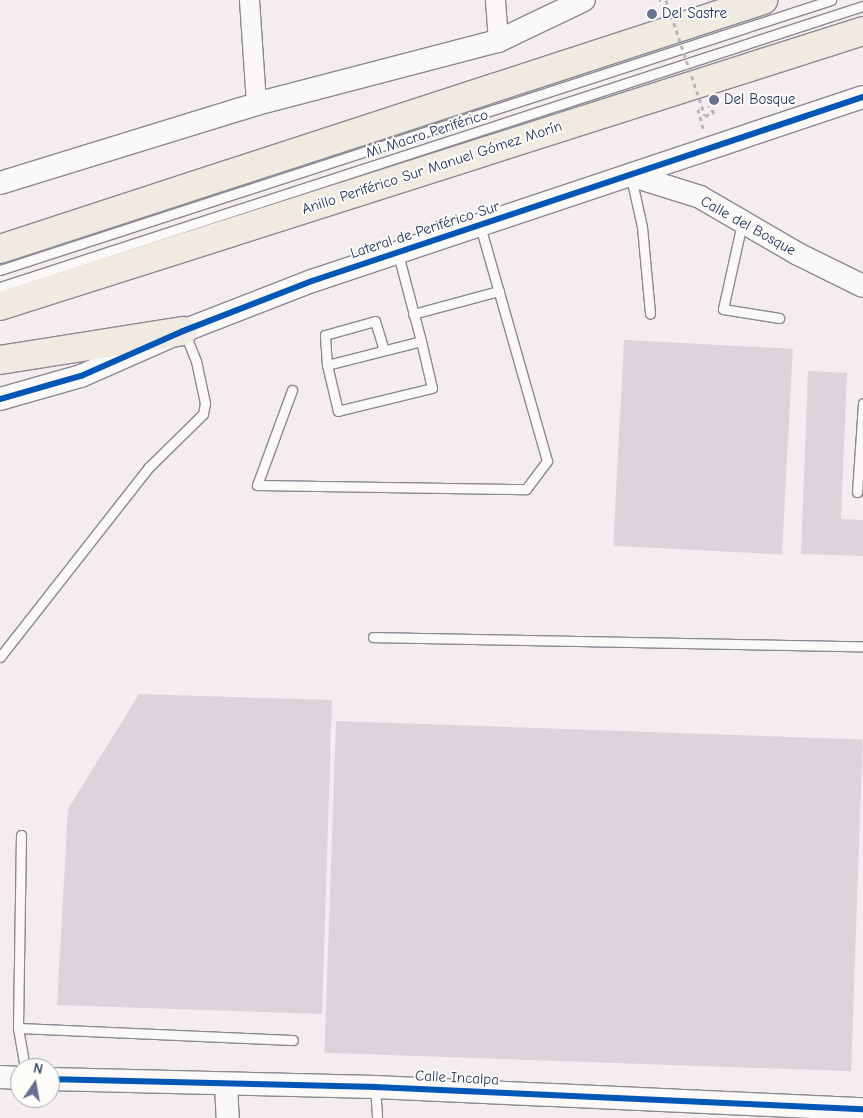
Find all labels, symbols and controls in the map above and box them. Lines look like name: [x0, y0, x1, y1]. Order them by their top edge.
place label: Del Sastre: [662, 5, 727, 23]
marker: Del Sastre: [646, 8, 658, 20]
place label: Del Bosque: [724, 91, 795, 109]
marker: Del Bosque: [708, 94, 720, 106]
street label: Mi Macro Periférico: [364, 106, 490, 162]
street label: Anillo Periférico Sur Manuel Gómez Morín: [300, 117, 564, 219]
street label: Calle del Bosque: [697, 192, 799, 260]
street label: Lateral de Periférico Sur: [348, 197, 502, 263]
north arrow: [10, 1058, 60, 1108]
text: N: [32, 1060, 44, 1078]
street label: Calle Incalpa: [414, 1067, 500, 1089]

